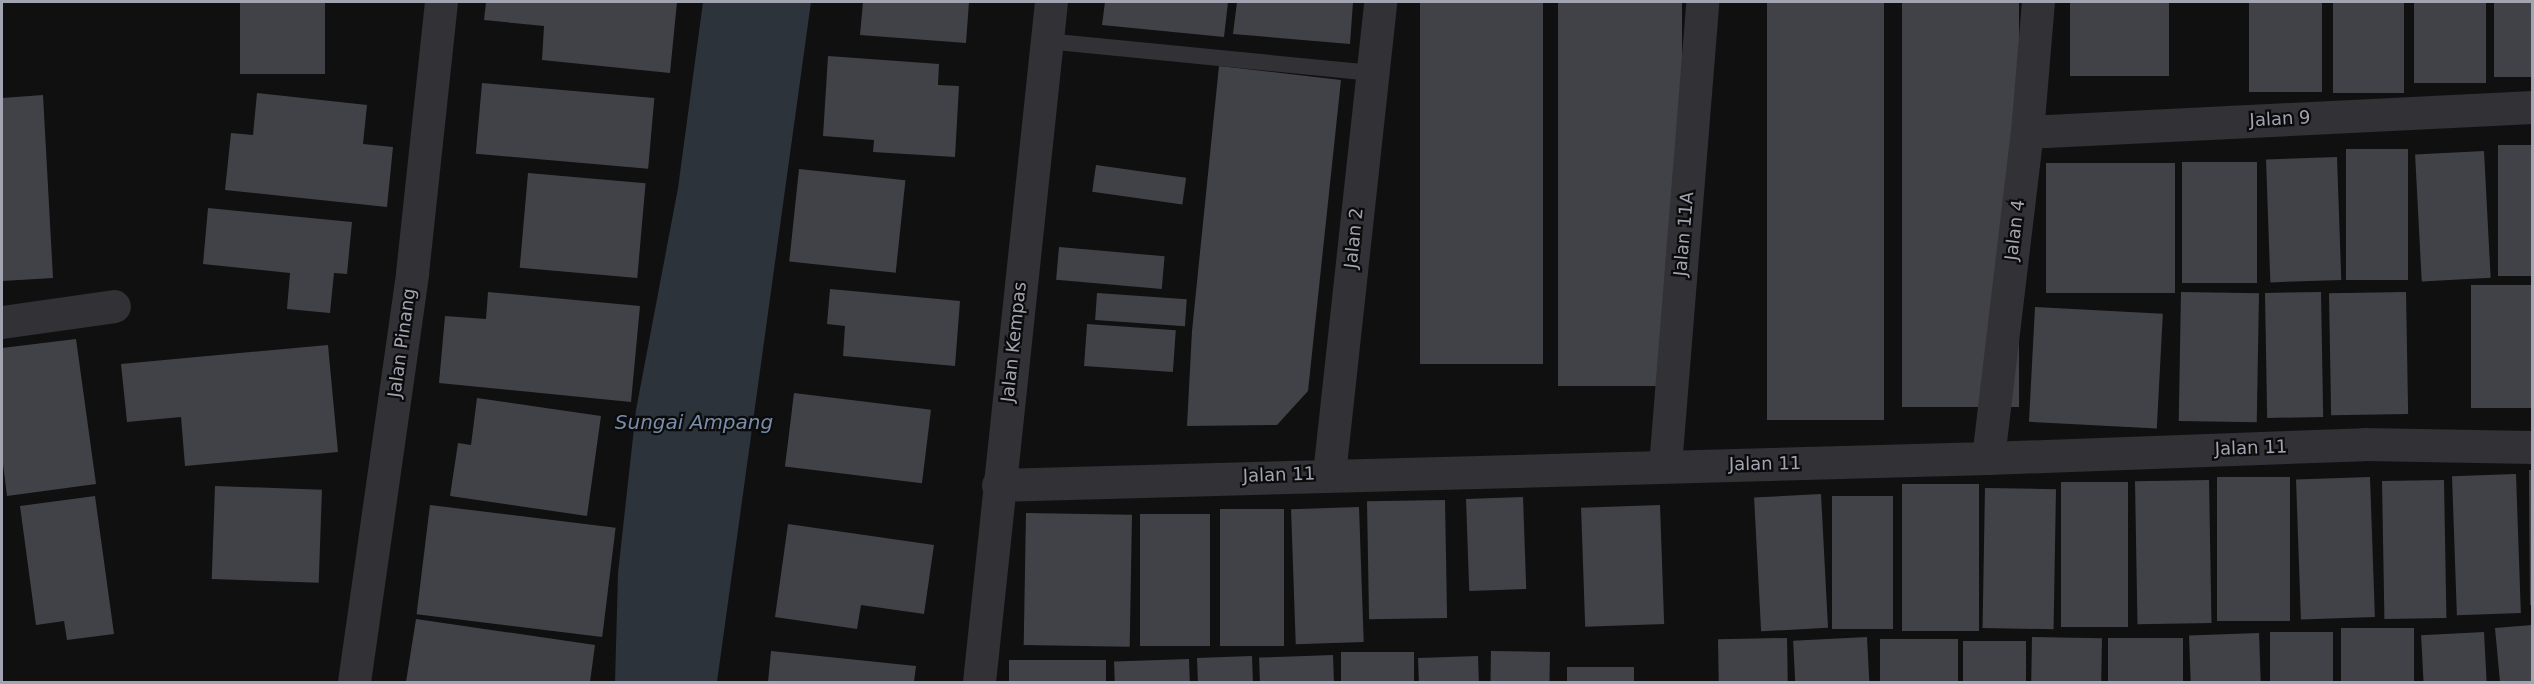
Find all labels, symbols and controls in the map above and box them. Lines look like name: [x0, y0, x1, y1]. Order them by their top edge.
street label: Jalan 9: [2249, 107, 2311, 131]
street label: Jalan 11A: [1670, 191, 1698, 277]
street label: Jalan 4: [2001, 198, 2029, 262]
street label: Jalan 2: [1340, 207, 1368, 269]
street label: Jalan Kempas: [997, 281, 1031, 403]
street label: Jalan Pinang: [384, 287, 420, 399]
water label: Sungai Ampang: [615, 410, 773, 434]
street label: Jalan 11: [2214, 436, 2288, 460]
street label: Jalan 11: [1729, 453, 1801, 475]
street label: Jalan 11: [1242, 463, 1316, 487]

